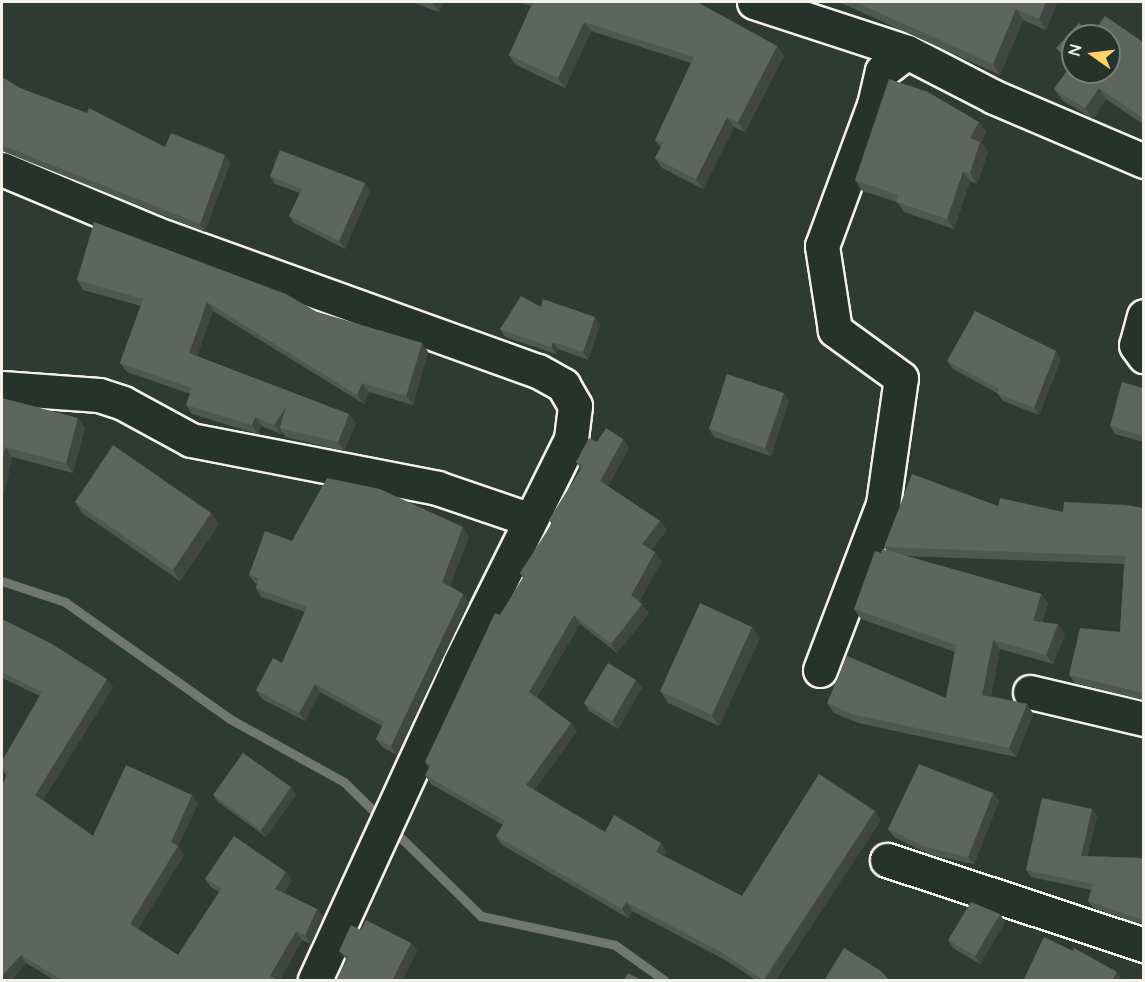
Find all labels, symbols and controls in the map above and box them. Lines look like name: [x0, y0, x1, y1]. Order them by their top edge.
north arrow: [1061, 24, 1121, 84]
text: N: [1064, 43, 1087, 58]

